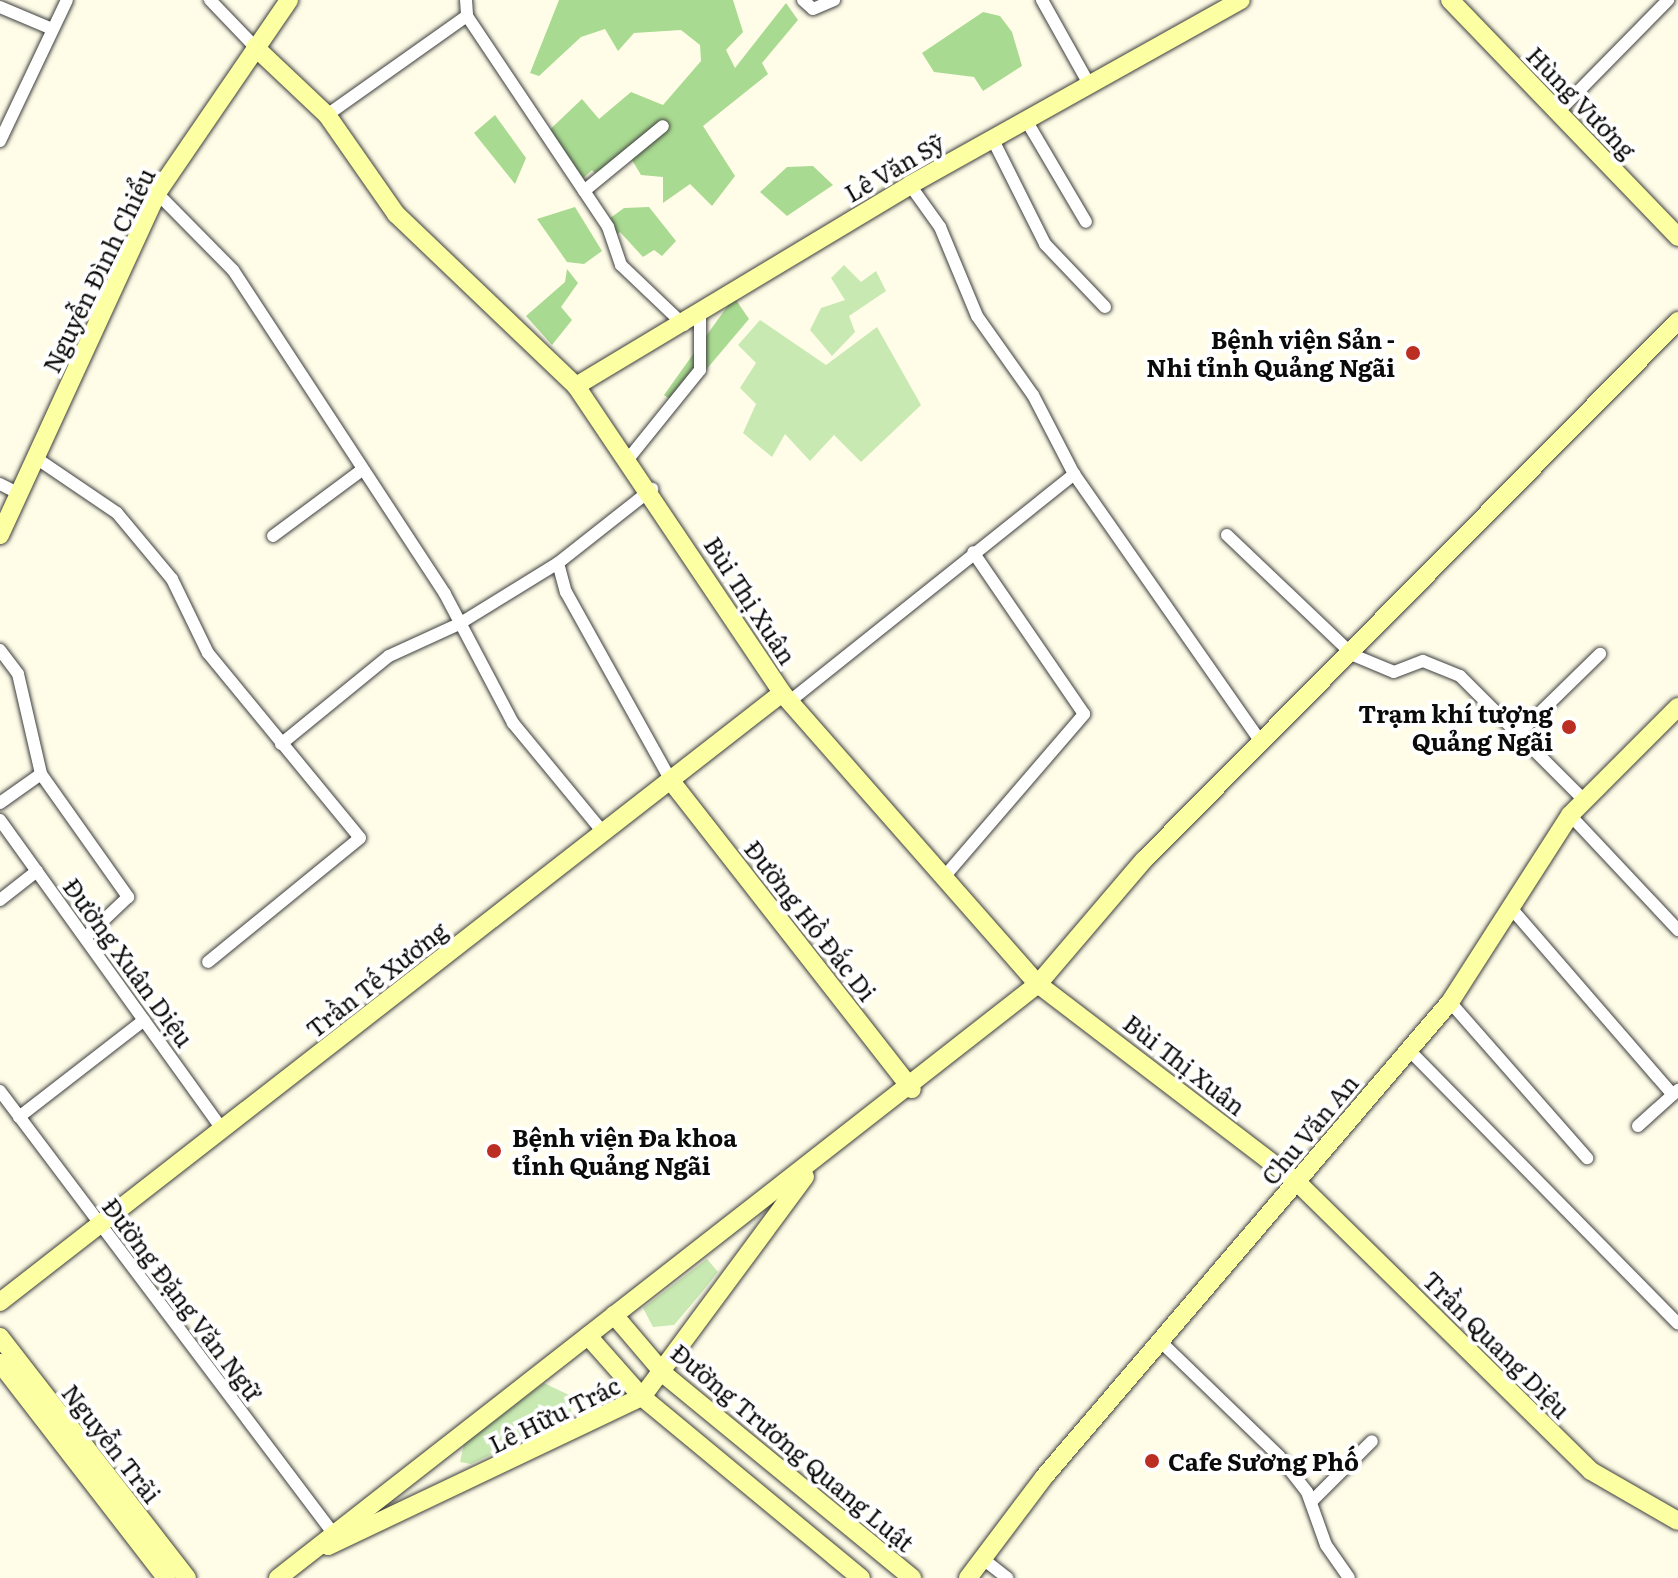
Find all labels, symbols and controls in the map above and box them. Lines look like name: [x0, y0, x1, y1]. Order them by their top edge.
street label: Hùng Vương: [1522, 40, 1642, 164]
street label: Lê Văn Sỹ: [839, 127, 949, 207]
street label: Nguyễn Đình Chiểu: [36, 163, 160, 377]
place label: Bệnh viện Sản - Nhi tỉnh Quảng Ngãi: [1146, 325, 1395, 381]
marker: Bệnh viện Sản - Nhi tỉnh Quảng Ngãi: [1402, 342, 1424, 364]
street label: Bùi Thị Xuân: [699, 531, 803, 669]
place label: Trạm khí tượng Quảng Ngãi: [1358, 699, 1553, 755]
marker: Trạm khí tượng Quảng Ngãi: [1560, 718, 1578, 736]
street label: Đường Hồ Đắc Di: [739, 834, 883, 1006]
street label: Đường Xuân Diệu: [58, 872, 200, 1052]
street label: Trần Tế Xương: [300, 915, 452, 1043]
street label: Bùi Thị Xuân: [1118, 1008, 1252, 1120]
street label: Chu Văn An: [1255, 1068, 1363, 1190]
place label: Bệnh viện Đa khoa tỉnh Quảng Ngãi: [512, 1123, 737, 1179]
marker: Bệnh viện Đa khoa tỉnh Quảng Ngãi: [483, 1140, 505, 1162]
street label: Đường Đặng Văn Ngữ: [97, 1192, 269, 1406]
street label: Trần Quang Diệu: [1418, 1265, 1576, 1423]
street label: Đường Trương Quang Luật: [666, 1337, 920, 1557]
street label: Lê Hữu Trác: [484, 1370, 624, 1458]
street label: Nguyễn Trãi: [57, 1378, 167, 1508]
place label: Cafe Sương Phố: [1168, 1447, 1359, 1475]
marker: Cafe Sương Phố: [1143, 1452, 1161, 1470]

